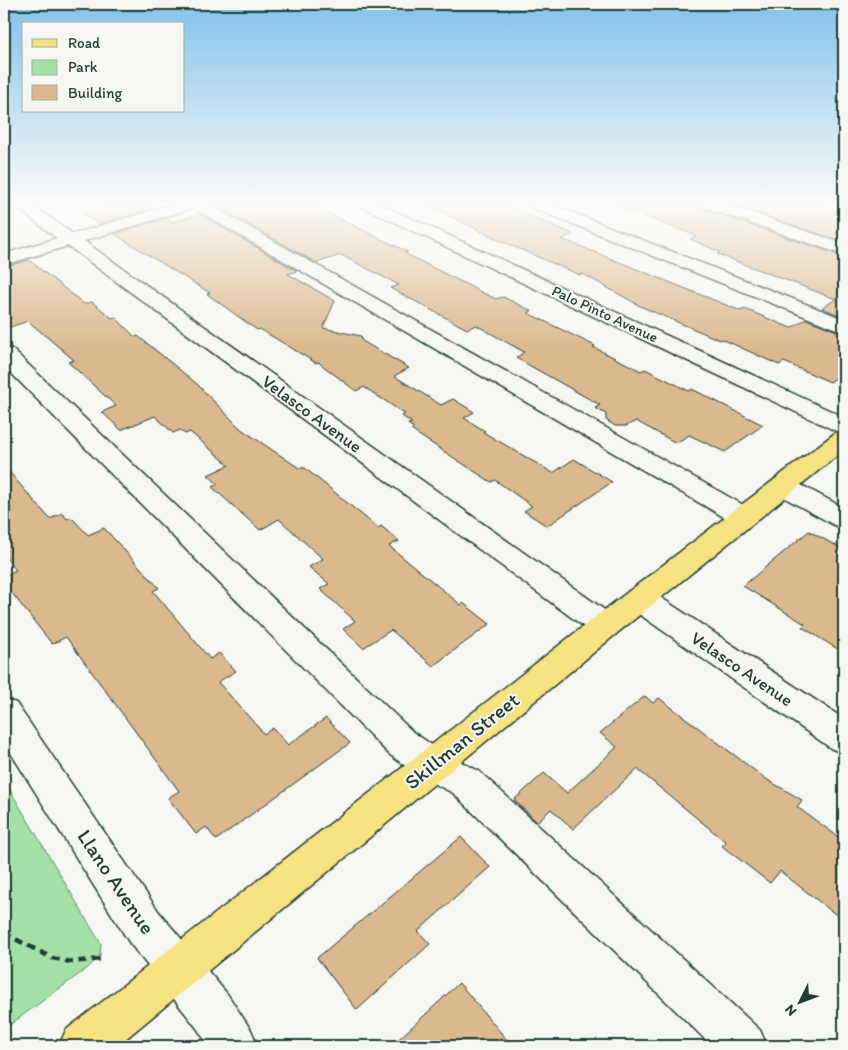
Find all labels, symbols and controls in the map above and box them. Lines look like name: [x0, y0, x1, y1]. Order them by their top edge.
legend: [22, 22, 185, 112]
text: Road: [68, 34, 101, 52]
text: Park: [68, 58, 98, 76]
text: Building: [68, 84, 122, 102]
street label: Palo Pinto Avenue: [549, 282, 661, 346]
street label: Velasco Avenue: [258, 370, 366, 458]
street label: Velasco Avenue: [687, 627, 797, 711]
street label: Skillman Street: [399, 687, 524, 794]
street label: Llano Avenue: [72, 825, 161, 939]
north arrow: [776, 978, 826, 1028]
text: N: [781, 1001, 800, 1020]

